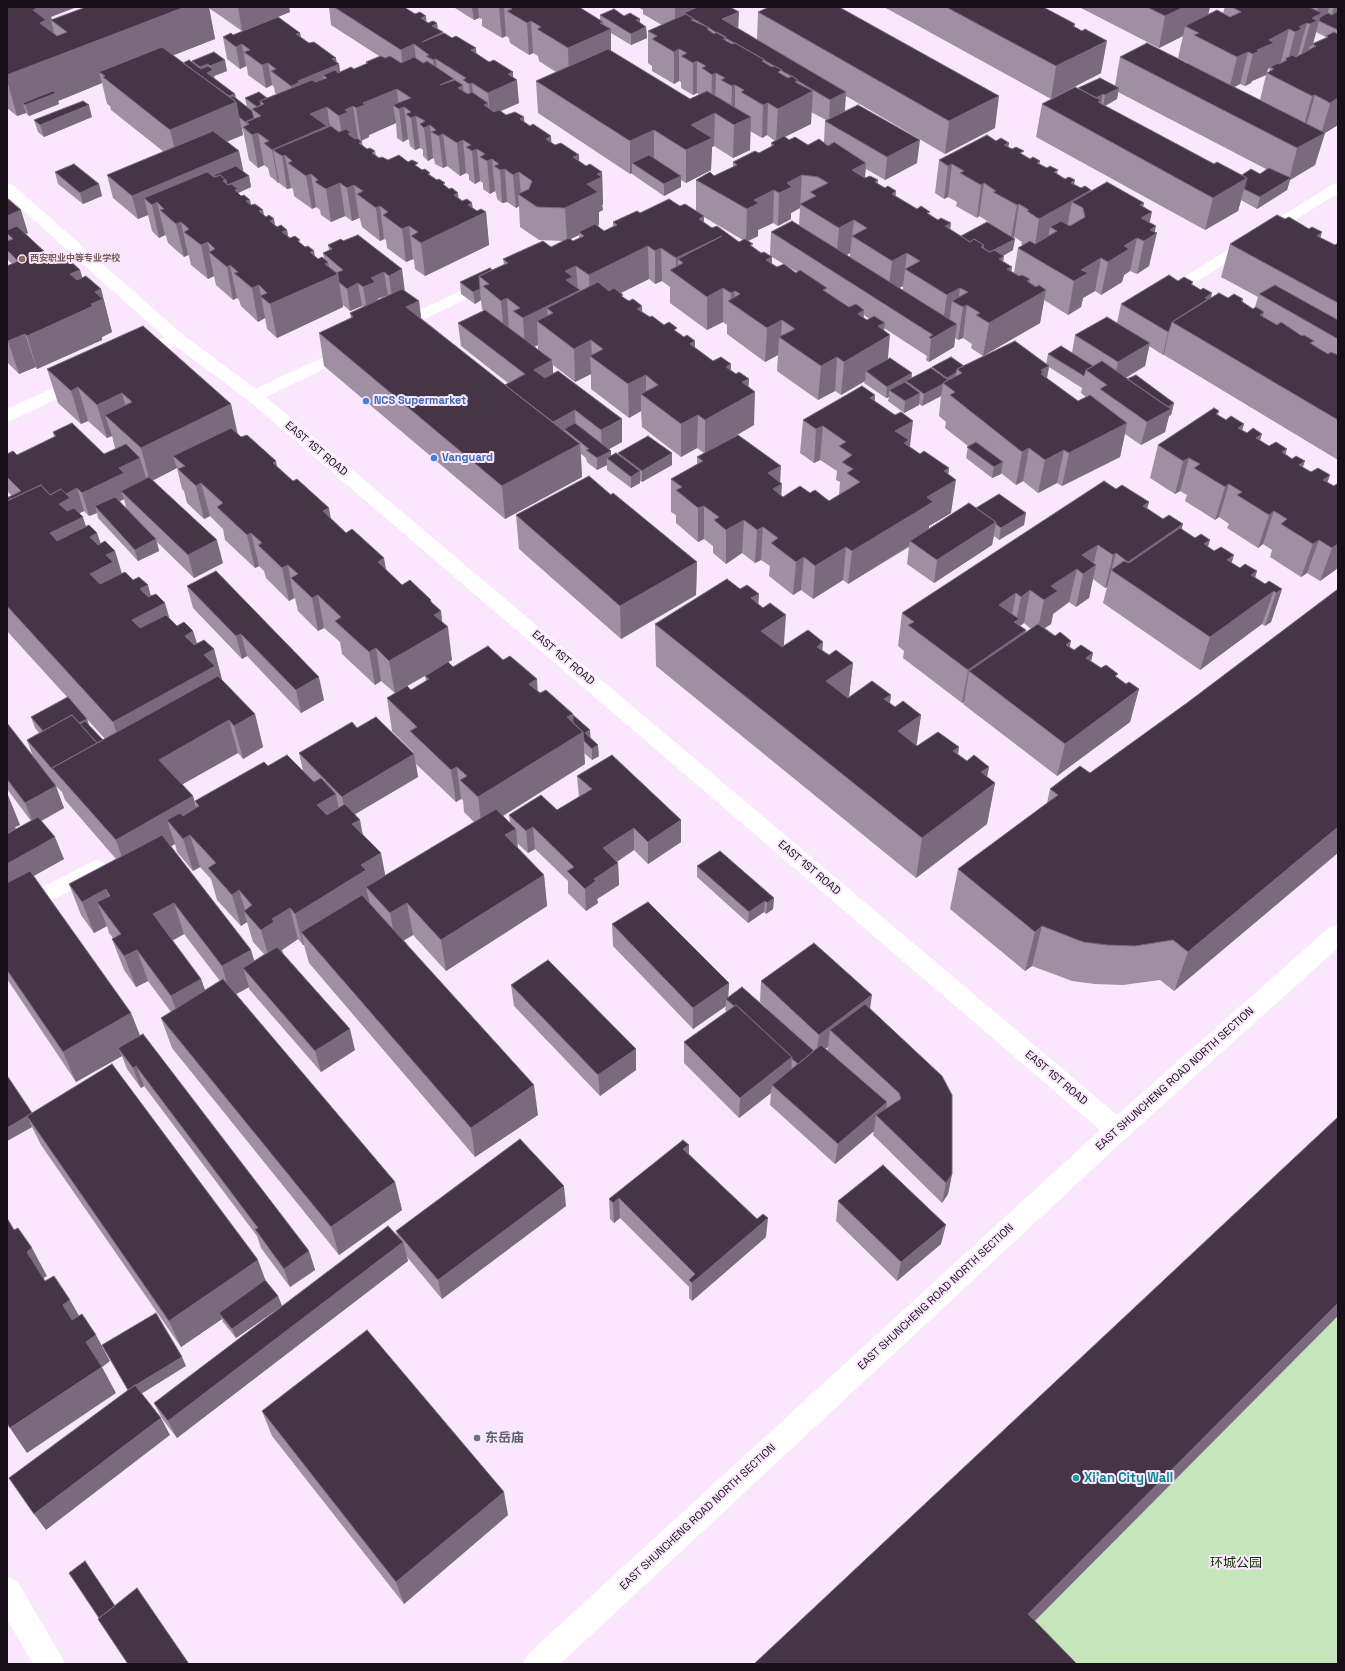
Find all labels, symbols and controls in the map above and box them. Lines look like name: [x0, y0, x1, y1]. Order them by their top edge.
marker: 西安职业中等专业学校: [17, 254, 27, 264]
place label: 西安职业中等专业学校: [30, 254, 120, 264]
place label: NCS Supermarket: [374, 394, 466, 408]
marker: NCS Supermarket: [361, 396, 371, 406]
street label: EAST 1ST ROAD: [282, 419, 350, 479]
place label: Vanguard: [442, 451, 493, 465]
marker: Vanguard: [429, 453, 439, 463]
street label: EAST 1ST ROAD: [529, 628, 597, 688]
street label: EAST 1ST ROAD: [775, 838, 843, 898]
street label: EAST SHUNCHENG ROAD NORTH SECTION: [1093, 1004, 1257, 1154]
street label: EAST 1ST ROAD: [1022, 1048, 1090, 1108]
street label: EAST SHUNCHENG ROAD NORTH SECTION: [855, 1221, 1017, 1373]
place label: 东岳庙: [485, 1430, 524, 1446]
marker: 东岳庙: [472, 1433, 482, 1443]
street label: EAST SHUNCHENG ROAD NORTH SECTION: [617, 1441, 779, 1593]
place label: Xi'an City Wall: [1084, 1470, 1173, 1486]
marker: Xi'an City Wall: [1071, 1473, 1081, 1483]
park label: 环城公园: [1210, 1555, 1262, 1571]

